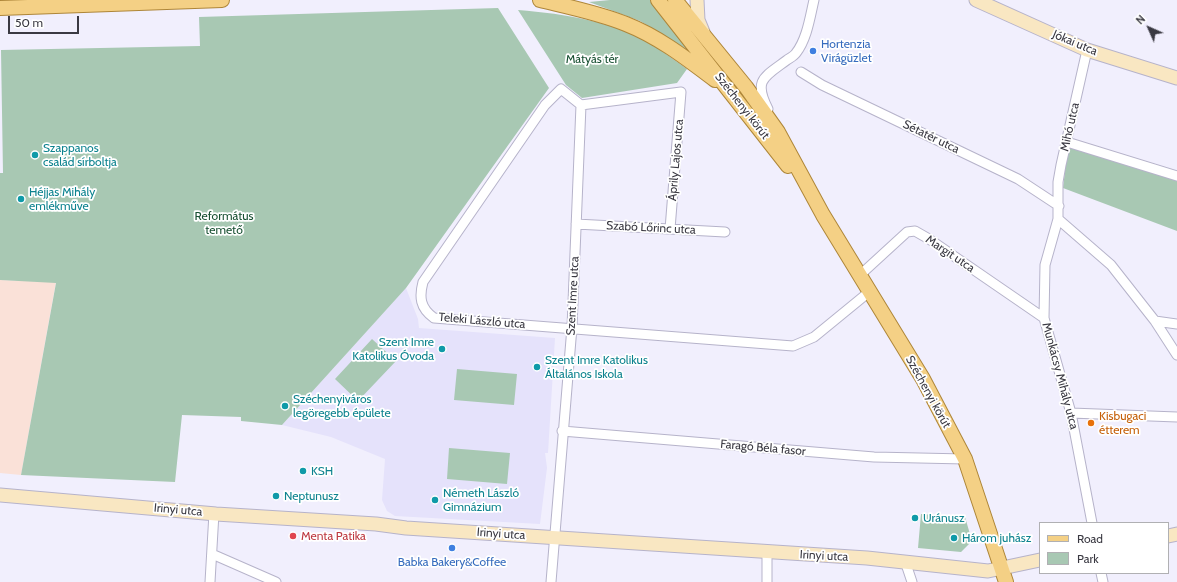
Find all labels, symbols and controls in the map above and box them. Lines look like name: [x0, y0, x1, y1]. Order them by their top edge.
scale bar: [10, 8, 81, 34]
north arrow: [1129, 8, 1169, 48]
text: N: [1133, 12, 1148, 27]
text: 50 m: [15, 15, 43, 30]
street label: Jókai utca: [1050, 27, 1100, 59]
place label: Hortenzia Virágüzlet: [821, 37, 872, 65]
marker: Hortenzia Virágüzlet: [808, 46, 818, 56]
park label: Mátyás tér: [566, 52, 618, 66]
street label: Széchenyi körút: [712, 70, 772, 142]
street label: Mihó utca: [1057, 101, 1083, 153]
street label: Sétatér utca: [900, 117, 962, 157]
street label: Áprily Lajos utca: [665, 119, 687, 201]
place label: Szappanos család sírboltja: [43, 141, 117, 169]
marker: Szappanos család sírboltja: [30, 150, 40, 160]
place label: Héjjas Mihály emlékműve: [29, 185, 95, 213]
marker: Héjjas Mihály emlékműve: [16, 194, 26, 204]
park label: Református temető: [195, 209, 253, 237]
street label: Szabó Lőrinc utca: [606, 218, 696, 238]
street label: Margit utca: [923, 232, 977, 276]
street label: Szent Imre utca: [564, 256, 582, 336]
street label: Teleki László utca: [438, 310, 526, 332]
street label: Munkácsy Mihály utca: [1039, 321, 1081, 431]
place label: Szent Imre Katolikus Óvoda: [352, 335, 434, 363]
marker: Szent Imre Katolikus Óvoda: [437, 344, 447, 354]
place label: Szent Imre Katolikus Általános Iskola: [545, 353, 648, 381]
street label: Széchenyi körút: [902, 353, 954, 431]
marker: Szent Imre Katolikus Általános Iskola: [532, 362, 542, 372]
place label: Széchenyiváros legöregebb épülete: [293, 392, 391, 420]
marker: Széchenyiváros legöregebb épülete: [280, 401, 290, 411]
place label: Kisbugaci étterem: [1099, 409, 1146, 437]
marker: Kisbugaci étterem: [1086, 418, 1096, 428]
street label: Faragó Béla fasor: [720, 437, 806, 459]
place label: KSH: [311, 464, 333, 478]
marker: KSH: [298, 466, 308, 476]
place label: Németh László Gimnázium: [443, 486, 519, 514]
place label: Neptunusz: [284, 489, 339, 503]
marker: Neptunusz: [271, 491, 281, 501]
marker: Németh László Gimnázium: [430, 495, 440, 505]
street label: Irinyi utca: [153, 501, 203, 519]
place label: Uránusz: [923, 511, 965, 525]
marker: Uránusz: [910, 513, 920, 523]
legend: [1039, 522, 1169, 574]
street label: Irinyi utca: [476, 525, 526, 543]
place label: Menta Patika: [301, 529, 366, 543]
marker: Menta Patika: [288, 531, 298, 541]
place label: Három juhász: [962, 531, 1031, 545]
text: Road: [1077, 531, 1103, 546]
marker: Három juhász: [949, 533, 959, 543]
marker: Babka Bakery&Coffee: [447, 543, 457, 553]
street label: Irinyi utca: [799, 548, 849, 564]
text: Park: [1077, 551, 1099, 566]
place label: Babka Bakery&Coffee: [398, 555, 506, 569]

